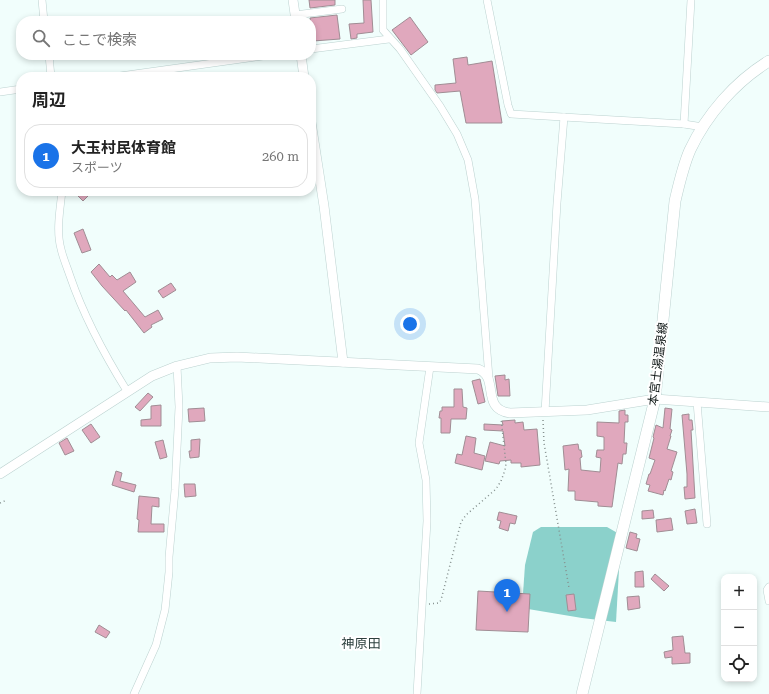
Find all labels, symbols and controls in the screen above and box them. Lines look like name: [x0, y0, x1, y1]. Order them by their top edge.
search box: [16, 16, 316, 60]
icon: search: [30, 27, 52, 49]
text: ここで検索: [62, 31, 137, 49]
text: 周辺: [32, 90, 66, 110]
text: 大玉村民体育館: [71, 139, 176, 157]
text: 1: [42, 149, 50, 164]
text: 260 m: [262, 149, 299, 164]
text: スポーツ: [71, 160, 123, 175]
your location: [400, 314, 420, 334]
street label: 本宮土湯温泉線: [646, 321, 670, 407]
map controls: [721, 574, 757, 682]
button: +: [721, 574, 757, 610]
pin: 1: [494, 579, 520, 612]
button: −: [721, 610, 757, 646]
district label: 神原田: [341, 636, 381, 651]
button: locate: [721, 646, 757, 682]

